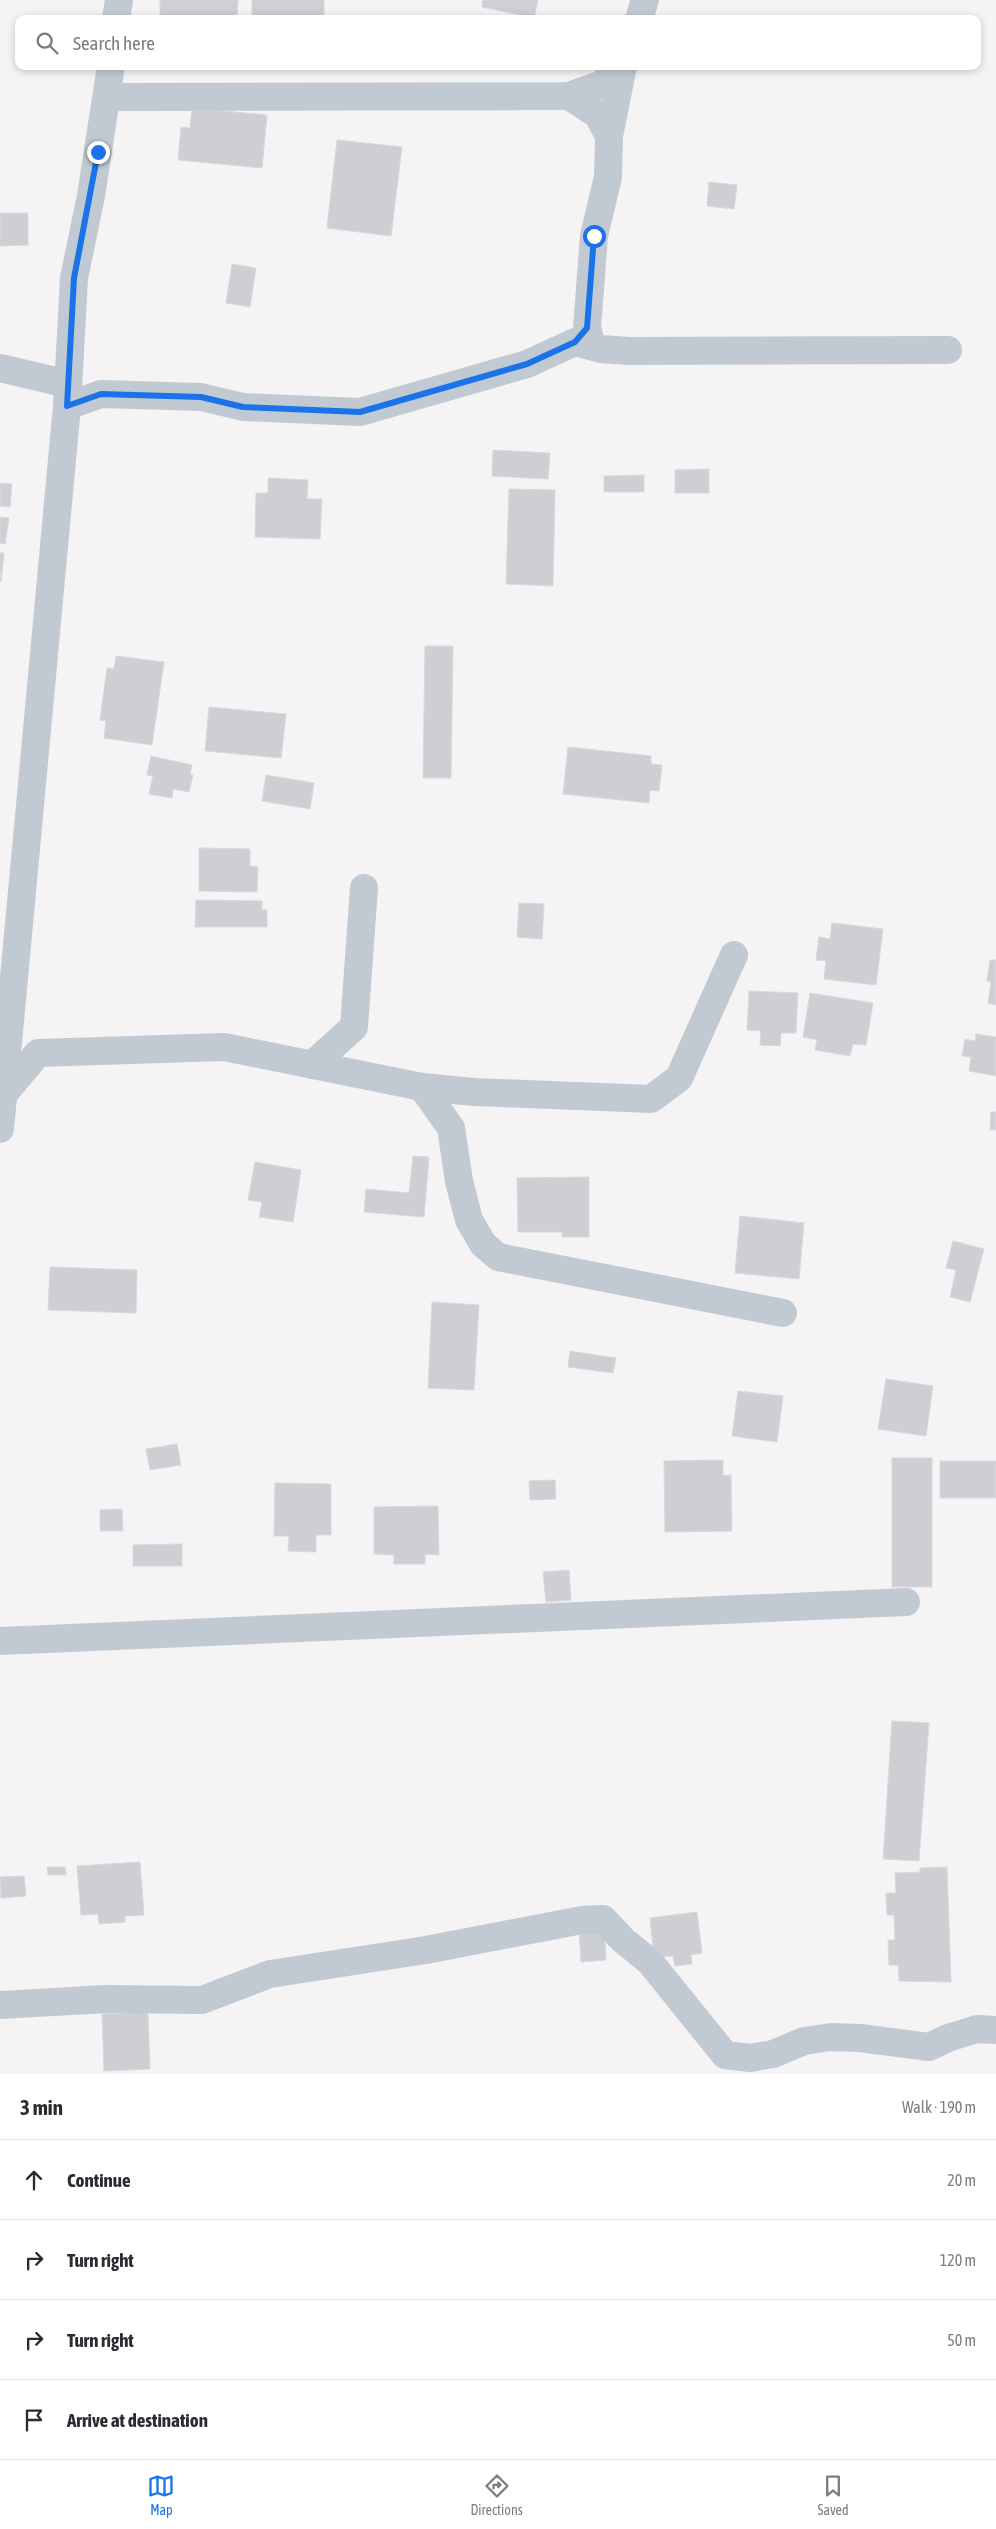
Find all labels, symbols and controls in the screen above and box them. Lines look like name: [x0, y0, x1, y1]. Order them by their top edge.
search box: [15, 15, 981, 70]
icon: search: [33, 29, 61, 57]
text: Search here: [73, 32, 155, 54]
route end: [87, 141, 110, 164]
route start: [583, 225, 606, 248]
text: 3 min: [20, 2095, 63, 2119]
text: Walk · 190 m: [902, 2098, 976, 2116]
icon: ahead: [20, 2166, 48, 2194]
text: Continue: [67, 2169, 131, 2191]
text: 20 m: [947, 2171, 976, 2189]
icon: right: [20, 2246, 48, 2274]
text: Turn right: [67, 2249, 134, 2271]
text: 120 m: [940, 2251, 976, 2269]
icon: right: [20, 2326, 48, 2354]
text: Turn right: [67, 2329, 134, 2351]
text: 50 m: [947, 2331, 976, 2349]
icon: arrive: [20, 2406, 48, 2434]
text: Arrive at destination: [67, 2409, 208, 2431]
tab: Map: [147, 2472, 175, 2518]
tab: Directions: [470, 2472, 523, 2518]
tab: Saved: [818, 2472, 849, 2518]

